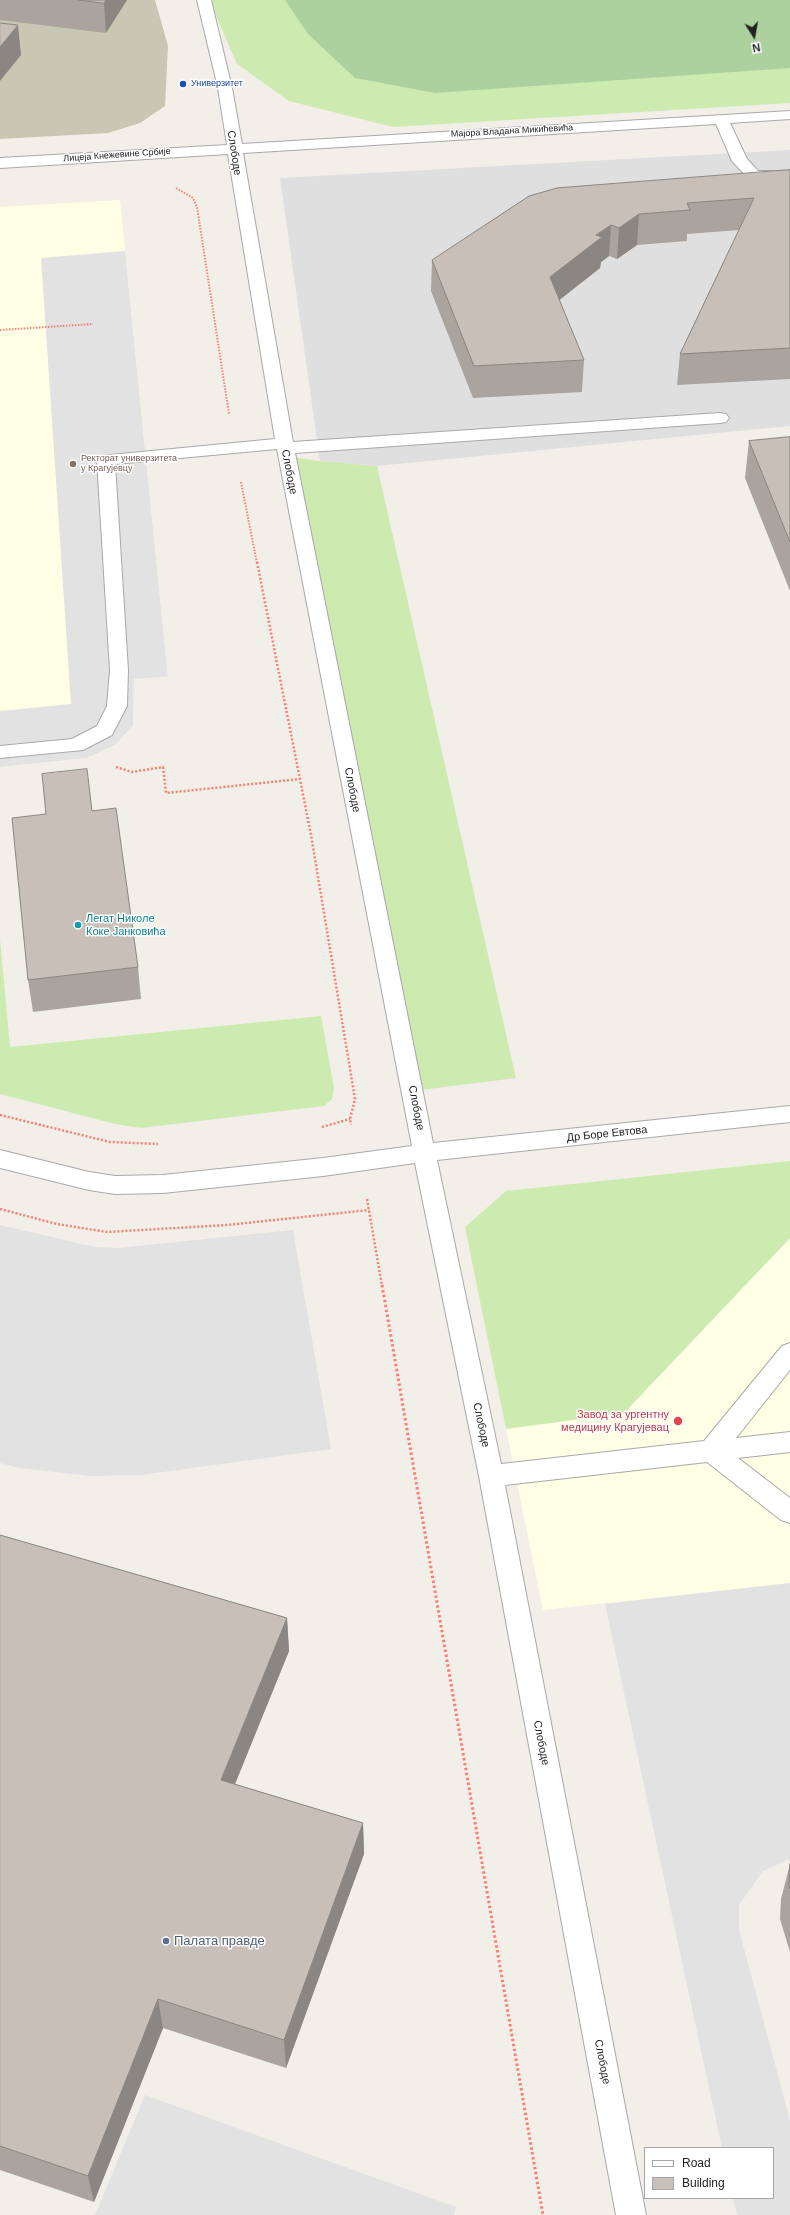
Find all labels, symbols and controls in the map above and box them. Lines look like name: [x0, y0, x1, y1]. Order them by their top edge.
north arrow: [734, 16, 774, 56]
text: N: [751, 41, 761, 54]
marker: Универзитет: [178, 79, 188, 89]
place label: Универзитет: [191, 79, 243, 89]
street label: Мајора Владана Микићевића: [451, 122, 573, 140]
street label: Слободе: [224, 130, 244, 176]
street label: Лицеја Кнежевине Србије: [63, 146, 171, 164]
street label: Слободе: [278, 448, 300, 496]
place label: Ректорат универзитета у Крагујевцу: [81, 454, 177, 475]
marker: Ректорат универзитета у Крагујевцу: [68, 459, 78, 469]
street label: Слободе: [341, 766, 363, 814]
place label: Легат Николе Коке Јанковића: [86, 912, 166, 938]
marker: Легат Николе Коке Јанковића: [73, 920, 83, 930]
street label: Слободе: [405, 1084, 427, 1132]
street label: Др Боре Евтова: [566, 1123, 648, 1145]
street label: Слободе: [470, 1401, 492, 1449]
place label: Завод за ургентну медицину Крагујевац: [561, 1408, 669, 1434]
marker: Завод за ургентну медицину Крагујевац: [672, 1415, 684, 1427]
street label: Слободе: [530, 1719, 552, 1767]
place label: Палата правде: [174, 1933, 265, 1949]
marker: Палата правде: [161, 1936, 171, 1946]
street label: Слободе: [591, 2038, 613, 2086]
legend: [644, 2147, 774, 2199]
text: Road: [682, 2156, 711, 2170]
text: Building: [682, 2176, 725, 2190]

